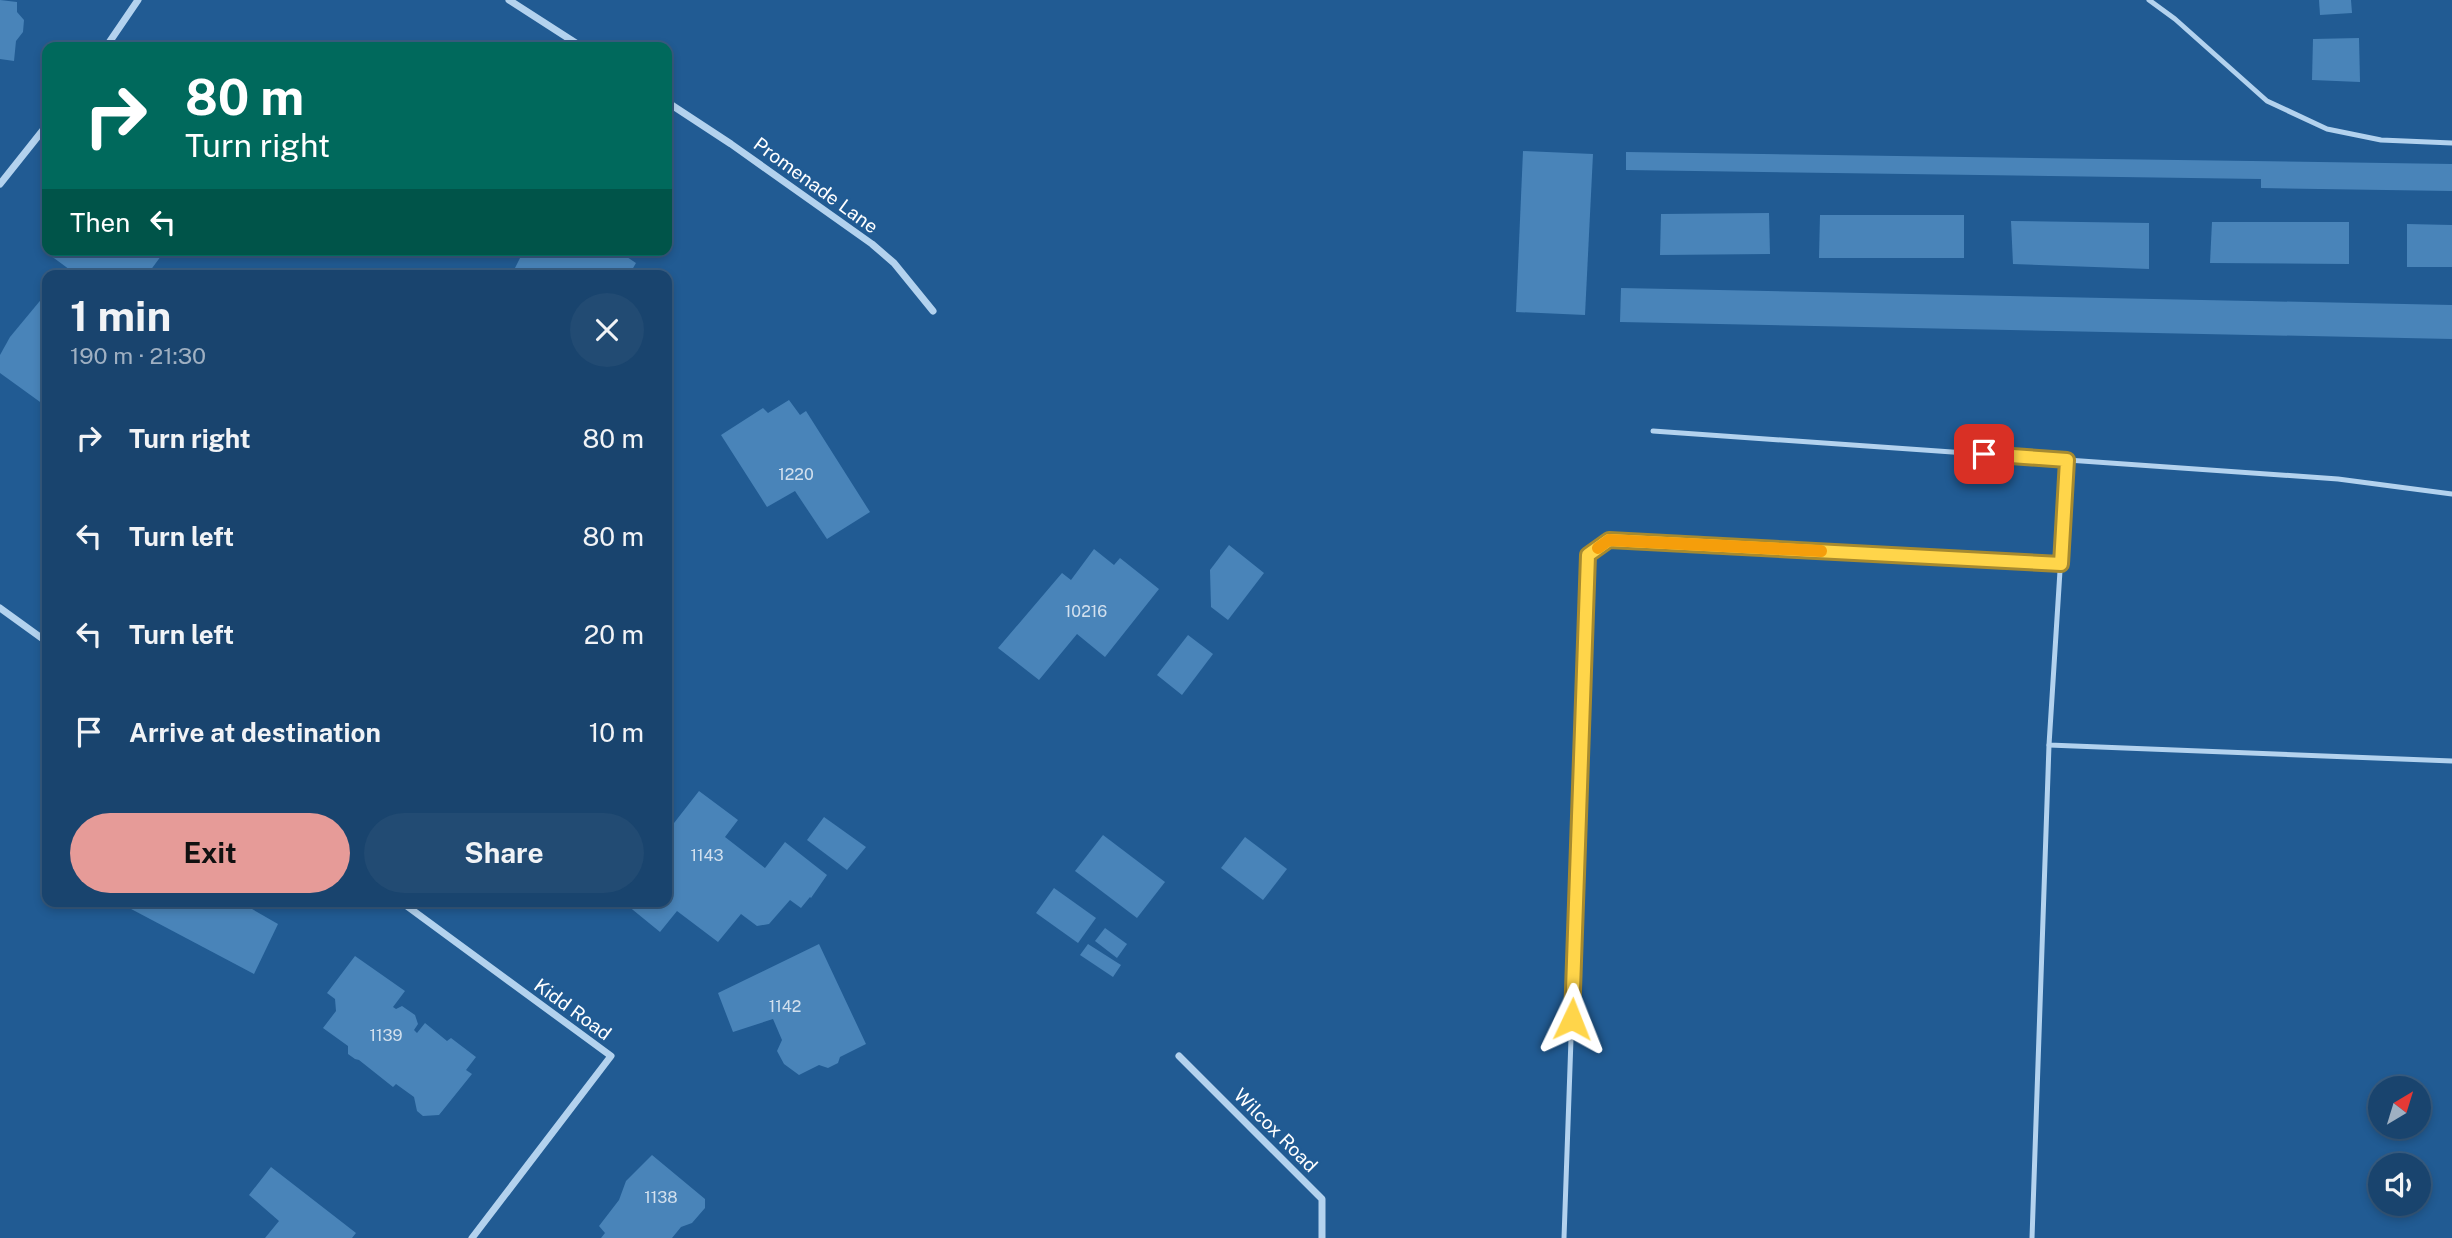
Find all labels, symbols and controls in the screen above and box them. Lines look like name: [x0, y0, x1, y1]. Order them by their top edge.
text: 80 m: [185, 68, 304, 126]
icon: right: [70, 70, 161, 161]
text: Turn right: [185, 127, 330, 164]
street label: Promenade Lane: [750, 133, 882, 237]
icon: left: [144, 203, 182, 241]
text: Then: [70, 207, 130, 238]
text: 1 min: [70, 291, 171, 340]
button: close: [570, 293, 644, 367]
text: 190 m · 21:30: [70, 342, 206, 369]
icon: right: [70, 419, 108, 457]
text: Turn right: [129, 423, 251, 454]
text: 80 m: [583, 423, 644, 454]
pin: [1954, 424, 2014, 484]
icon: arrive: [1965, 435, 2003, 473]
house number: 1220: [778, 465, 814, 484]
icon: left: [70, 517, 108, 555]
text: Turn left: [129, 521, 234, 552]
text: 80 m: [583, 521, 644, 552]
house number: 10216: [1065, 602, 1107, 621]
icon: left: [70, 615, 108, 653]
text: Turn left: [129, 619, 234, 650]
text: 20 m: [584, 619, 644, 650]
icon: arrive: [70, 713, 108, 751]
text: Arrive at destination: [129, 717, 381, 748]
text: 10 m: [589, 717, 644, 748]
button: Exit: [70, 813, 350, 893]
button: Share: [364, 813, 644, 893]
house number: 1143: [690, 846, 724, 865]
street label: Kidd Road: [530, 974, 616, 1044]
position arrow: [1535, 982, 1609, 1056]
house number: 1142: [769, 997, 801, 1016]
house number: 1139: [370, 1026, 403, 1045]
north arrow: [2368, 1076, 2431, 1139]
map controls: [2368, 1076, 2431, 1216]
street label: Wilcox Road: [1230, 1084, 1322, 1176]
button: sound: [2368, 1153, 2431, 1216]
house number: 1138: [644, 1188, 678, 1207]

